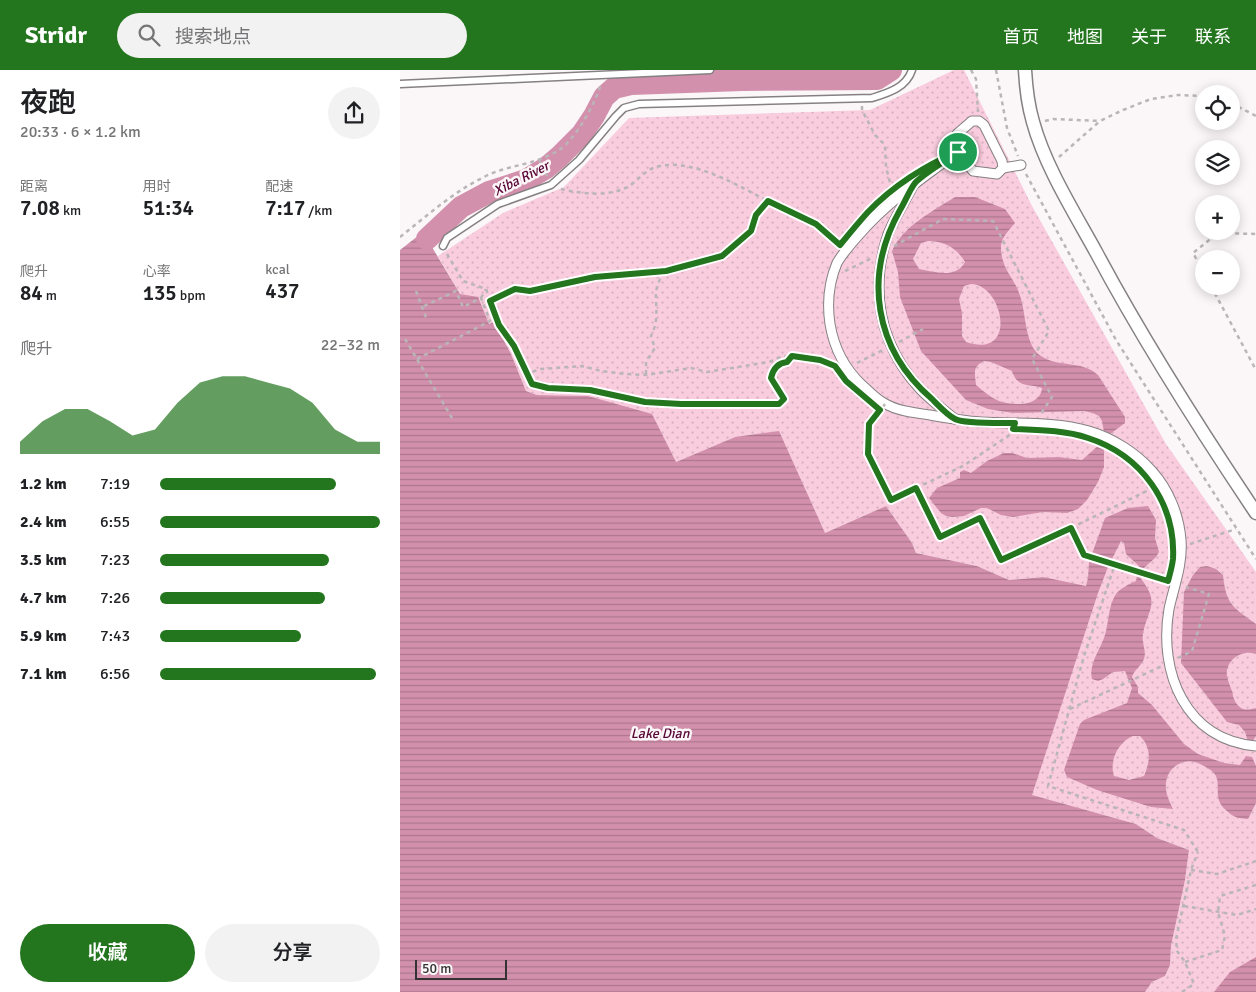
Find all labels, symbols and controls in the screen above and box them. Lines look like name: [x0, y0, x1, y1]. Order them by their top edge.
search box: [117, 13, 467, 58]
text: Stridr: [25, 20, 87, 50]
icon: search: [135, 21, 163, 49]
text: 搜索地点: [175, 25, 251, 49]
text: 首页: [1003, 26, 1039, 48]
text: 地图: [1067, 26, 1103, 48]
text: 关于: [1131, 26, 1167, 48]
text: 联系: [1195, 26, 1231, 48]
map controls: [1195, 85, 1240, 295]
button: locate: [1195, 85, 1240, 130]
text: 夜跑: [20, 86, 76, 120]
button: share: [328, 87, 380, 139]
text: 20:33 · 6 × 1.2 km: [20, 122, 141, 142]
pin: [937, 131, 979, 173]
icon: arrive: [944, 138, 972, 166]
button: layers: [1195, 140, 1240, 185]
water label: Xiba River: [491, 156, 553, 200]
text: 距离: [20, 178, 48, 195]
text: 用时: [143, 178, 171, 195]
text: 配速: [265, 178, 293, 195]
text: 7.08: [20, 195, 60, 221]
text: 51:34: [143, 195, 194, 221]
text: 7:17: [265, 195, 305, 221]
button: +: [1195, 195, 1240, 240]
text: km: [60, 202, 81, 219]
text: /km: [305, 202, 332, 219]
button: −: [1195, 250, 1240, 295]
text: kcal: [265, 261, 290, 278]
text: 爬升: [20, 263, 48, 280]
text: 心率: [143, 263, 171, 280]
text: 437: [265, 278, 299, 304]
text: 84: [20, 280, 43, 306]
text: 135: [143, 280, 177, 306]
text: m: [43, 287, 57, 304]
text: bpm: [177, 287, 206, 304]
text: 22–32 m: [321, 335, 380, 355]
text: 爬升: [20, 339, 52, 359]
text: 1.2 km: [20, 474, 67, 494]
text: 7:19: [100, 474, 130, 494]
text: 2.4 km: [20, 512, 67, 532]
text: 6:55: [100, 512, 130, 532]
text: 3.5 km: [20, 550, 67, 570]
text: 7:23: [100, 550, 130, 570]
text: 4.7 km: [20, 588, 67, 608]
text: 7:26: [100, 588, 130, 608]
text: 5.9 km: [20, 626, 67, 646]
text: 7:43: [100, 626, 130, 646]
text: 7.1 km: [20, 664, 67, 684]
text: 6:56: [100, 664, 130, 684]
water label: Lake Dian: [631, 725, 690, 742]
button: 收藏: [20, 924, 195, 982]
button: 分享: [205, 924, 380, 982]
scale bar: [415, 957, 508, 980]
text: 50 m: [422, 960, 451, 977]

